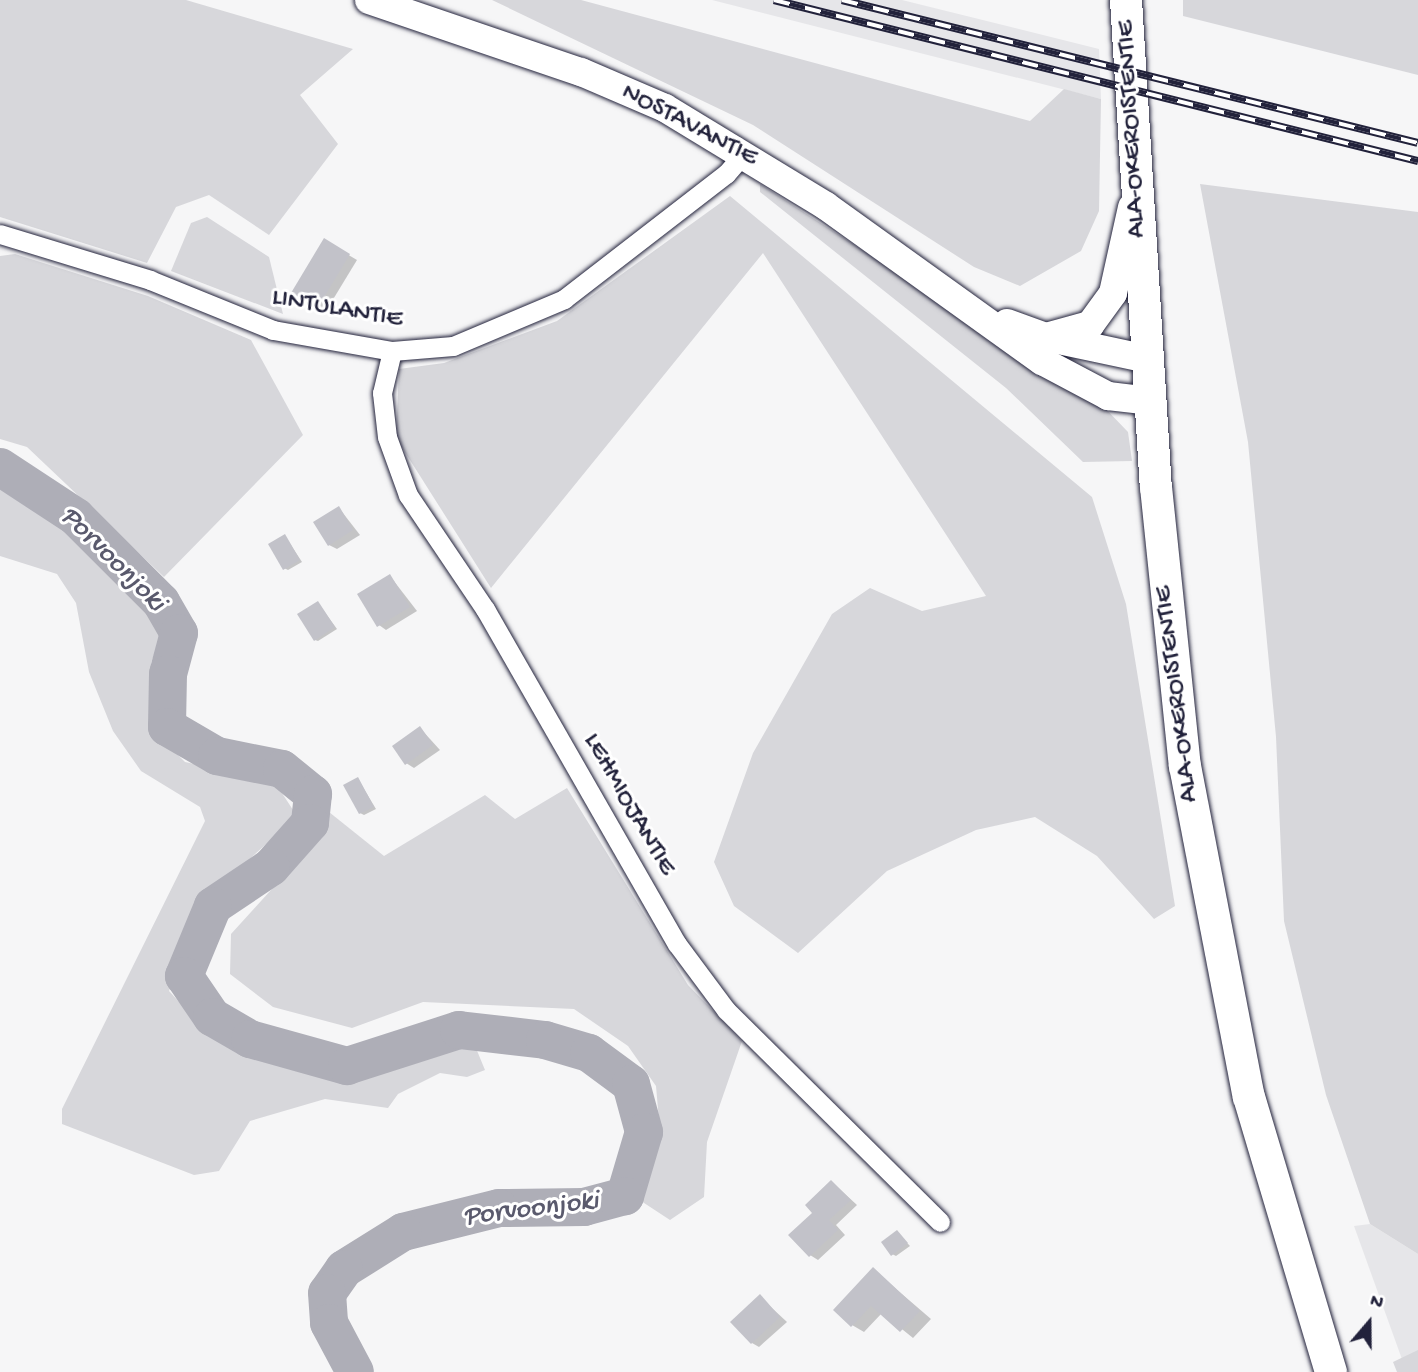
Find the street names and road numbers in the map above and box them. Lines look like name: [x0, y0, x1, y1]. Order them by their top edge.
street label: ALA-OKEROISTENTIE: [1112, 19, 1154, 239]
street label: NOSTAVANTIE: [616, 77, 762, 175]
street label: LINTULANTIE: [269, 283, 405, 337]
street label: ALA-OKEROISTENTIE: [1149, 584, 1207, 804]
street label: LEHMIOJANTIE: [575, 728, 681, 882]

